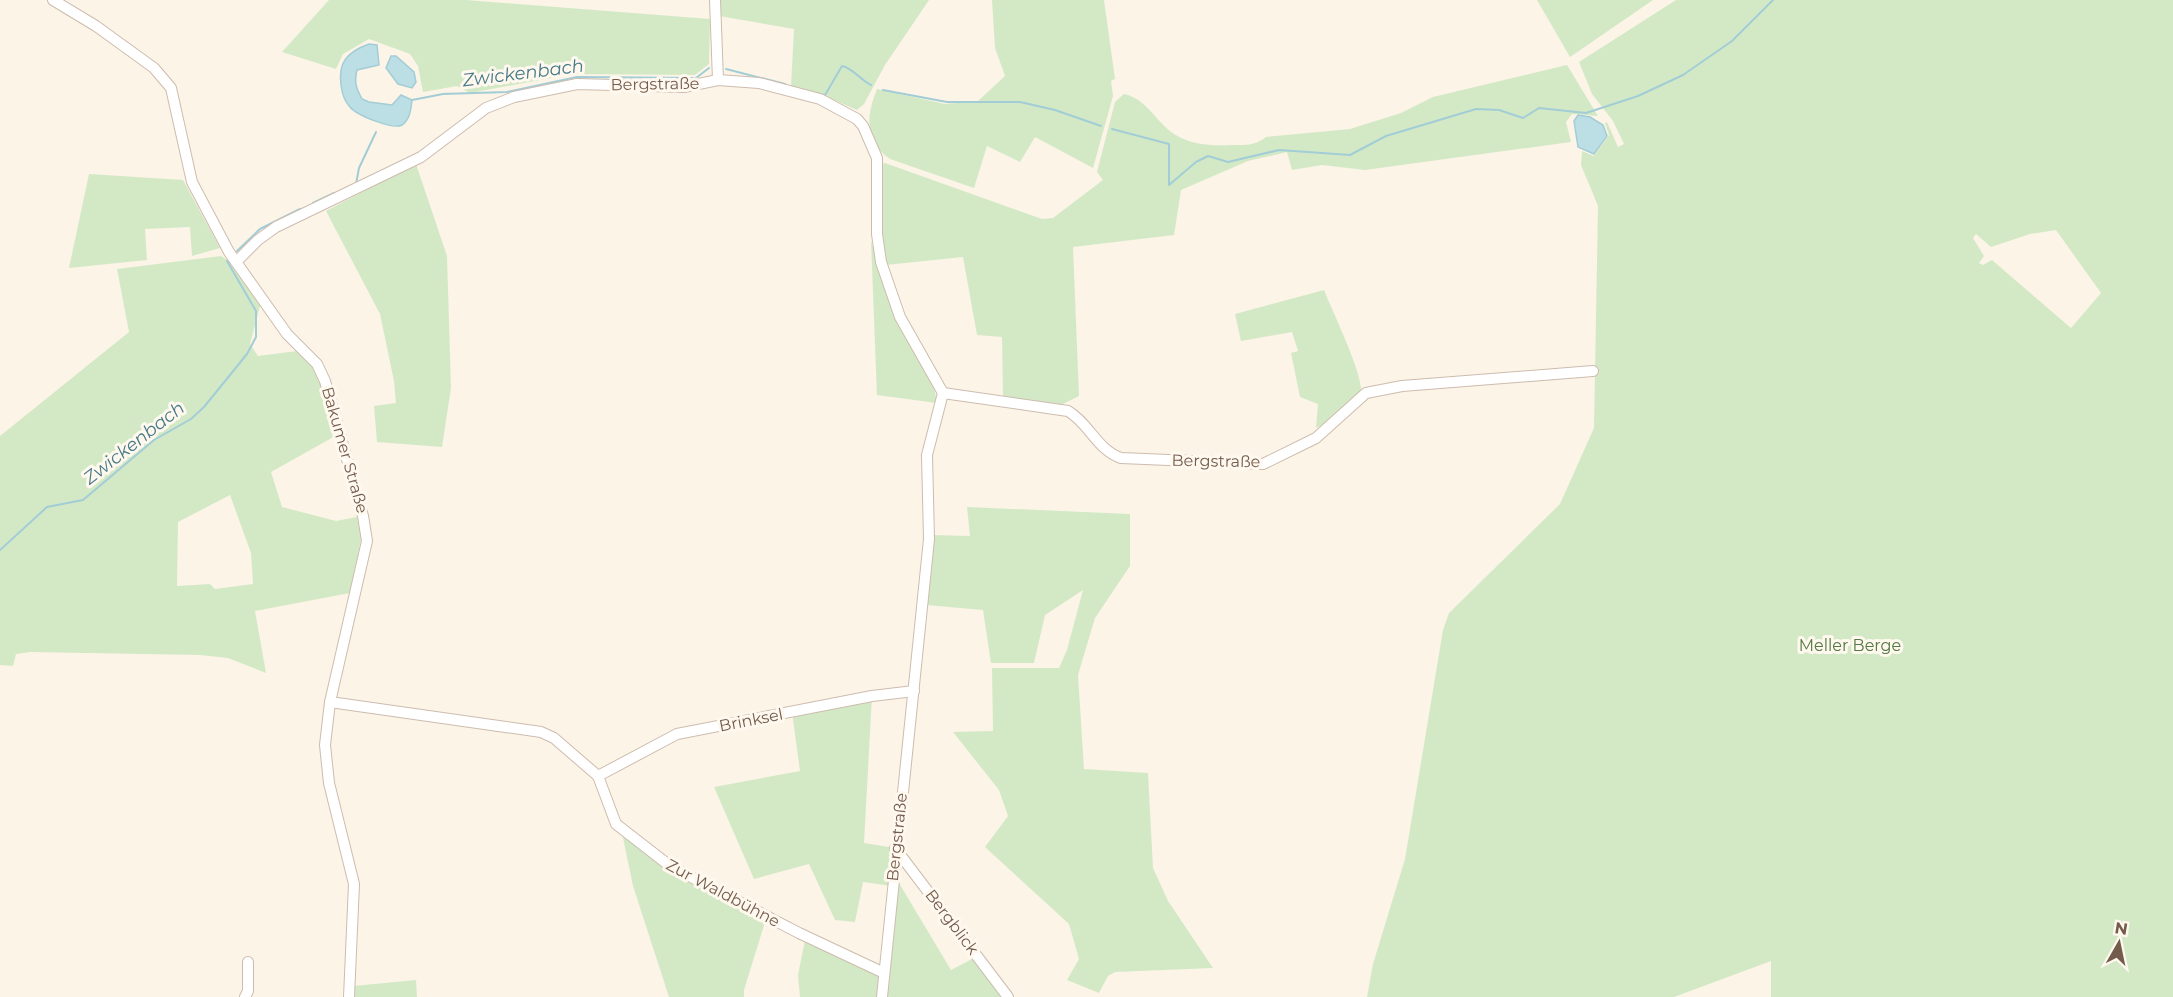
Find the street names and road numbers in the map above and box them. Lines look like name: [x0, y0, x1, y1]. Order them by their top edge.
street label: Bergstraße: [610, 74, 700, 94]
street label: Bakumer Straße: [318, 385, 372, 515]
street label: Bergstraße: [1171, 451, 1261, 471]
street label: Brinksel: [717, 705, 785, 735]
street label: Bergstraße: [883, 792, 911, 882]
street label: Zur Waldbühne: [663, 855, 783, 931]
street label: Bergblick: [921, 886, 983, 959]

